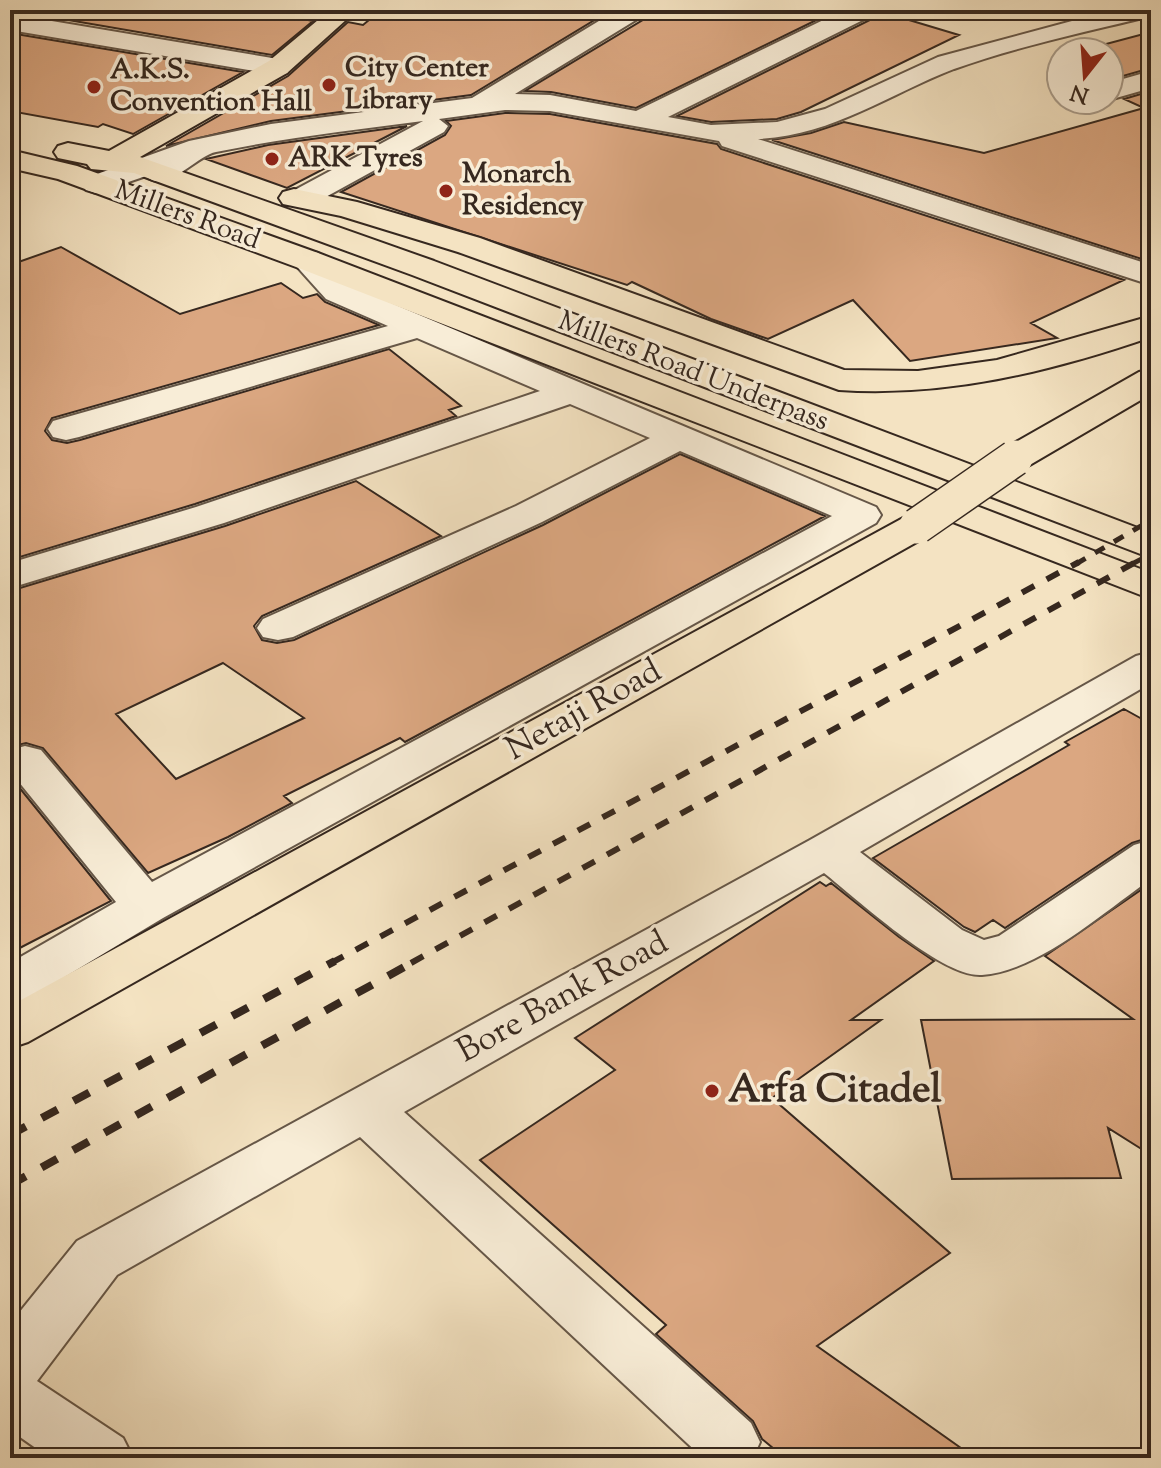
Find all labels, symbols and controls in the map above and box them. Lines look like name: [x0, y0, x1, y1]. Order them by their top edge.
north arrow: [1045, 36, 1125, 116]
place label: City Center Library: [345, 49, 489, 121]
place label: A.K.S. Convention Hall: [110, 51, 312, 123]
text: N: [1067, 74, 1093, 110]
marker: City Center Library: [320, 76, 338, 94]
marker: A.K.S. Convention Hall: [85, 78, 103, 96]
place label: ARK Tyres: [288, 139, 423, 179]
marker: ARK Tyres: [263, 150, 281, 168]
place label: Monarch Residency: [462, 155, 584, 227]
street label: Millers Road: [109, 171, 266, 261]
marker: Monarch Residency: [437, 182, 455, 200]
street label: Millers Road Underpass: [552, 302, 834, 442]
street label: Netaji Road: [497, 648, 671, 774]
street label: Bore Bank Road: [448, 920, 678, 1076]
place label: Arfa Citadel: [728, 1063, 942, 1120]
marker: Arfa Citadel: [703, 1082, 721, 1100]

